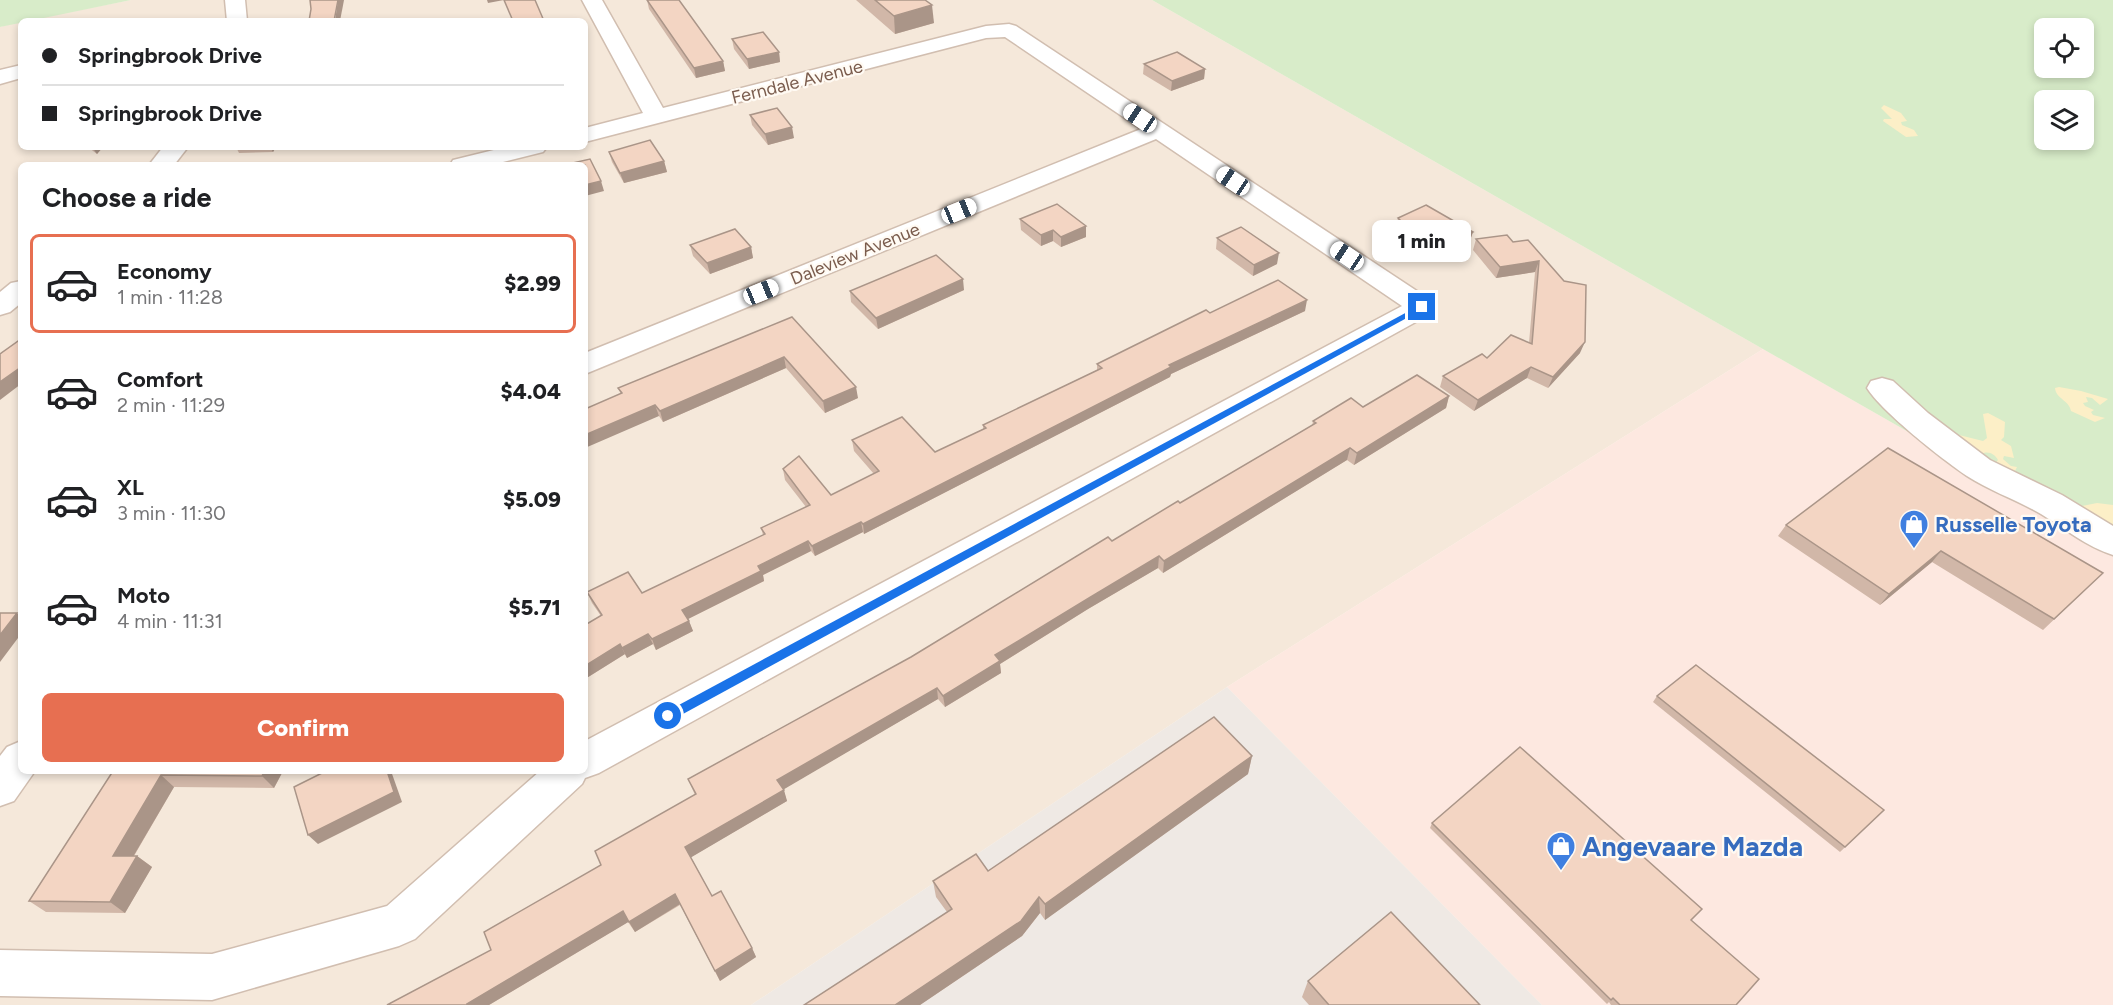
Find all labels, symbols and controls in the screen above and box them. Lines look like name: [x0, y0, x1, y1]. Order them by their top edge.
map controls: [2034, 18, 2094, 150]
button: locate: [2034, 18, 2094, 78]
text: Springbrook Drive: [78, 42, 262, 69]
street label: Ferndale Avenue: [729, 55, 865, 109]
button: layers: [2034, 90, 2094, 150]
text: Springbrook Drive: [78, 100, 262, 127]
car: [1120, 100, 1160, 136]
car: [1213, 163, 1253, 199]
text: Choose a ride: [42, 181, 211, 214]
car: [939, 196, 979, 226]
street label: Daleview Avenue: [787, 218, 923, 290]
callout: 1 min: [1372, 220, 1472, 262]
text: 1 min: [1398, 229, 1445, 253]
car: [1327, 238, 1367, 274]
icon: car: [45, 257, 99, 311]
text: Economy: [117, 258, 212, 285]
text: $2.99: [504, 270, 561, 297]
car: [741, 277, 781, 307]
text: 1 min · 11:28: [117, 285, 223, 309]
route end: [1408, 293, 1435, 320]
icon: car: [45, 365, 99, 419]
text: Comfort: [117, 366, 203, 393]
text: $4.04: [501, 378, 561, 405]
text: 2 min · 11:29: [117, 393, 225, 417]
icon: car: [45, 473, 99, 527]
text: XL: [117, 474, 144, 501]
text: $5.09: [503, 486, 561, 513]
text: 3 min · 11:30: [117, 501, 226, 525]
shop icon: Russelle Toyota: [1898, 508, 1930, 550]
place label: Russelle Toyota: [1935, 511, 2092, 538]
icon: car: [45, 581, 99, 635]
text: Moto: [117, 582, 170, 609]
text: $5.71: [508, 594, 561, 621]
text: 4 min · 11:31: [117, 609, 223, 633]
button: Confirm: [42, 693, 564, 762]
route start: [654, 702, 681, 729]
shop icon: Angevaare Mazda: [1545, 830, 1577, 872]
place label: Angevaare Mazda: [1582, 830, 1803, 863]

